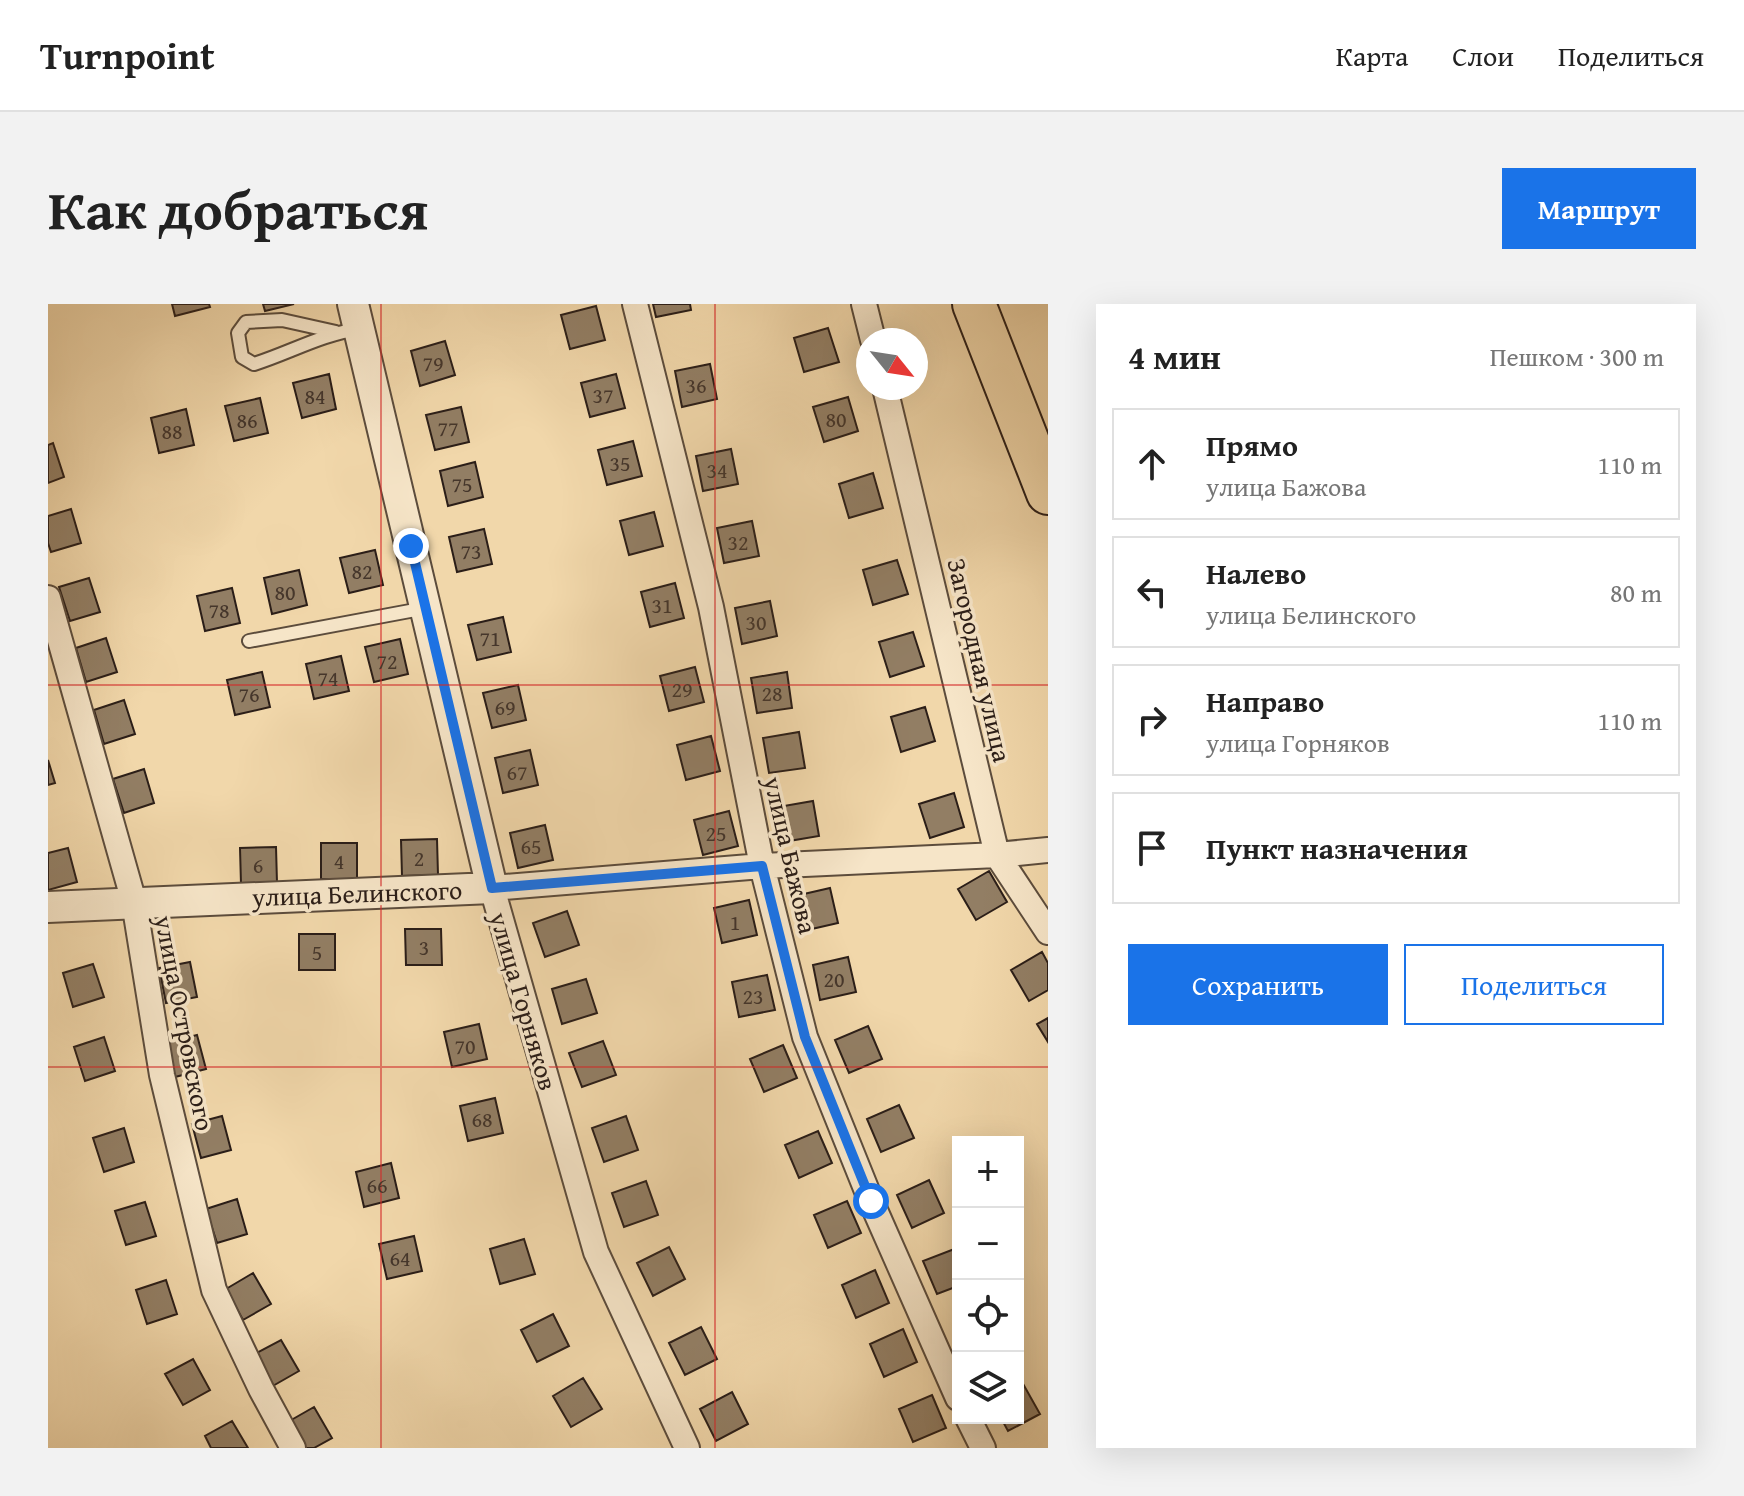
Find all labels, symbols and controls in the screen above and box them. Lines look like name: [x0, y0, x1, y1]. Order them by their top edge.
text: Turnpoint: [40, 27, 215, 83]
text: Карта: [1336, 35, 1408, 76]
text: Слои: [1452, 35, 1514, 76]
text: Поделиться: [1558, 35, 1704, 76]
text: Как добраться: [48, 167, 428, 250]
button: Маршрут: [1502, 168, 1696, 249]
north arrow: [856, 328, 928, 400]
text: 4 мин: [1128, 332, 1221, 381]
text: Пешком · 300 m: [1490, 337, 1664, 376]
house number: 79: [422, 347, 444, 379]
house number: 36: [685, 369, 707, 401]
house number: 37: [592, 379, 614, 411]
house number: 84: [304, 380, 326, 412]
house number: 80: [825, 403, 847, 435]
house number: 86: [236, 404, 258, 436]
house number: 77: [437, 412, 459, 444]
house number: 88: [161, 415, 183, 447]
text: Прямо: [1206, 423, 1298, 467]
icon: ahead: [1130, 442, 1174, 486]
text: 110 m: [1597, 445, 1662, 484]
house number: 35: [609, 447, 631, 479]
house number: 34: [706, 454, 728, 486]
text: улица Бажова: [1206, 467, 1366, 506]
house number: 75: [451, 468, 473, 500]
house number: 32: [727, 526, 749, 558]
route end: [393, 528, 429, 564]
house number: 73: [460, 535, 482, 567]
text: Налево: [1206, 551, 1306, 595]
street label: Загородная улица: [938, 554, 1023, 766]
house number: 82: [351, 555, 373, 587]
icon: left: [1130, 570, 1174, 614]
text: 80 m: [1610, 573, 1662, 612]
house number: 80: [274, 576, 296, 608]
house number: 31: [651, 589, 673, 621]
house number: 78: [208, 594, 230, 626]
text: улица Белинского: [1206, 595, 1416, 634]
house number: 30: [745, 606, 767, 638]
house number: 71: [479, 622, 501, 654]
house number: 72: [376, 645, 398, 677]
house number: 74: [317, 662, 339, 694]
house number: 29: [671, 673, 693, 705]
house number: 28: [761, 677, 783, 709]
house number: 76: [238, 678, 260, 710]
text: Направо: [1206, 679, 1324, 723]
house number: 69: [494, 691, 516, 723]
icon: right: [1130, 698, 1174, 742]
text: 110 m: [1597, 701, 1662, 740]
text: улица Горняков: [1206, 723, 1390, 762]
house number: 67: [506, 756, 528, 788]
street label: улица Бажова: [754, 771, 828, 938]
house number: 25: [705, 817, 727, 849]
icon: arrive: [1130, 826, 1174, 870]
text: Пункт назначения: [1206, 826, 1468, 870]
house number: 65: [520, 830, 542, 862]
house number: 2: [414, 842, 424, 874]
house number: 4: [334, 845, 344, 877]
house number: 6: [253, 849, 263, 881]
street label: улица Белинского: [250, 870, 463, 916]
street label: улица Горняков: [480, 906, 568, 1095]
house number: 1: [730, 906, 740, 938]
street label: улица Островского: [145, 911, 225, 1134]
house number: 3: [419, 931, 429, 963]
house number: 5: [312, 936, 322, 968]
button: Сохранить: [1128, 944, 1388, 1025]
button: Поделиться: [1404, 944, 1664, 1025]
house number: 20: [823, 963, 845, 995]
house number: 23: [742, 980, 764, 1012]
house number: 70: [454, 1030, 476, 1062]
house number: 68: [471, 1103, 493, 1135]
map controls: [952, 1136, 1024, 1424]
button: +: [952, 1136, 1024, 1208]
house number: 66: [366, 1169, 388, 1201]
route start: [853, 1183, 889, 1219]
button: −: [952, 1208, 1024, 1280]
house number: 64: [389, 1242, 411, 1274]
button: locate: [952, 1280, 1024, 1352]
button: layers: [952, 1352, 1024, 1424]

